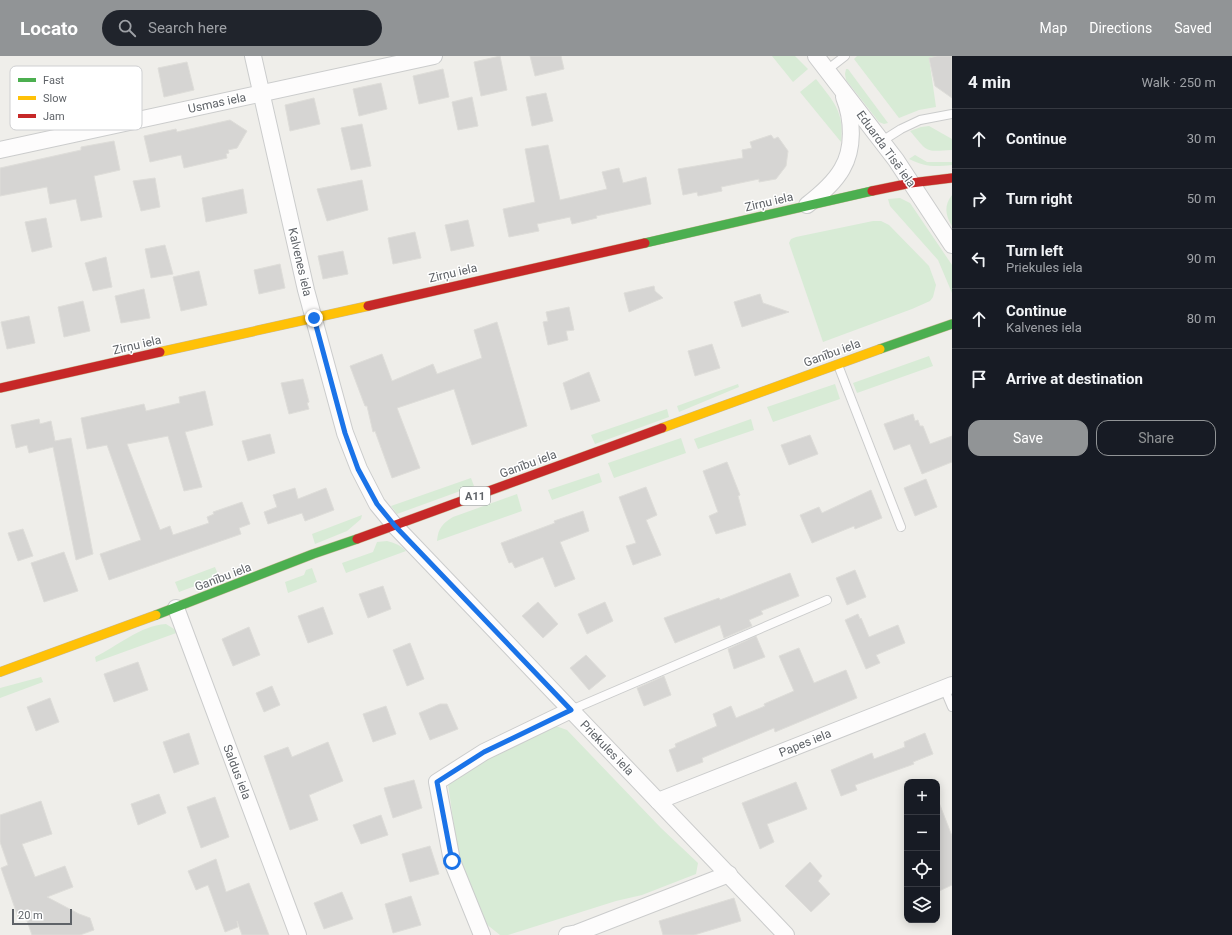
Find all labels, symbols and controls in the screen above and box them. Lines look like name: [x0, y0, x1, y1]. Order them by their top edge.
search box: [102, 10, 382, 46]
text: Locato: [20, 17, 78, 40]
icon: search: [116, 17, 138, 39]
text: Search here: [148, 19, 227, 37]
text: Map: [1040, 20, 1067, 36]
text: Directions: [1089, 20, 1152, 36]
text: Saved: [1174, 20, 1212, 36]
legend: [10, 66, 142, 130]
text: 4 min: [968, 72, 1011, 92]
text: Fast: [43, 74, 65, 87]
text: Walk · 250 m: [1141, 75, 1216, 90]
street label: Usmas iela: [187, 90, 247, 116]
text: Slow: [43, 92, 67, 105]
street label: Eduarda Tisē iela: [854, 108, 918, 190]
text: Jam: [43, 110, 65, 123]
icon: ahead: [968, 128, 990, 150]
text: Continue: [1006, 130, 1067, 148]
text: 30 m: [1187, 131, 1216, 146]
icon: right: [968, 188, 990, 210]
street label: Zirņu iela: [743, 190, 795, 215]
text: Turn right: [1006, 190, 1072, 208]
text: 50 m: [1187, 191, 1216, 206]
street label: Kalvenes iela: [285, 226, 315, 298]
text: Turn left: [1006, 242, 1063, 260]
icon: left: [968, 248, 990, 270]
text: 90 m: [1187, 251, 1216, 266]
text: Priekules iela: [1006, 260, 1083, 275]
street label: Zirņu iela: [427, 261, 479, 286]
text: Continue: [1006, 302, 1067, 320]
icon: ahead: [968, 308, 990, 330]
route end: [305, 309, 323, 327]
text: 80 m: [1187, 311, 1216, 326]
text: Kalvenes iela: [1006, 320, 1082, 335]
street label: Zirņu iela: [111, 333, 163, 358]
street label: Ganību iela: [802, 336, 862, 370]
icon: arrive: [968, 368, 990, 390]
text: Arrive at destination: [1006, 370, 1143, 388]
button: Save: [968, 420, 1088, 456]
button: Share: [1096, 420, 1216, 456]
street label: Ganību iela: [498, 447, 558, 481]
road number: A11: [460, 487, 490, 505]
street label: Ganību iela: [193, 560, 253, 594]
street label: Priekules iela: [577, 718, 637, 778]
street label: Papes iela: [777, 726, 833, 760]
street label: Saldus iela: [220, 742, 254, 802]
map controls: [904, 779, 940, 923]
button: +: [904, 779, 940, 815]
button: −: [904, 815, 940, 851]
button: locate: [904, 851, 940, 887]
route start: [443, 852, 461, 870]
button: layers: [904, 887, 940, 923]
scale bar: [12, 907, 72, 926]
text: 20 m: [18, 909, 43, 922]

